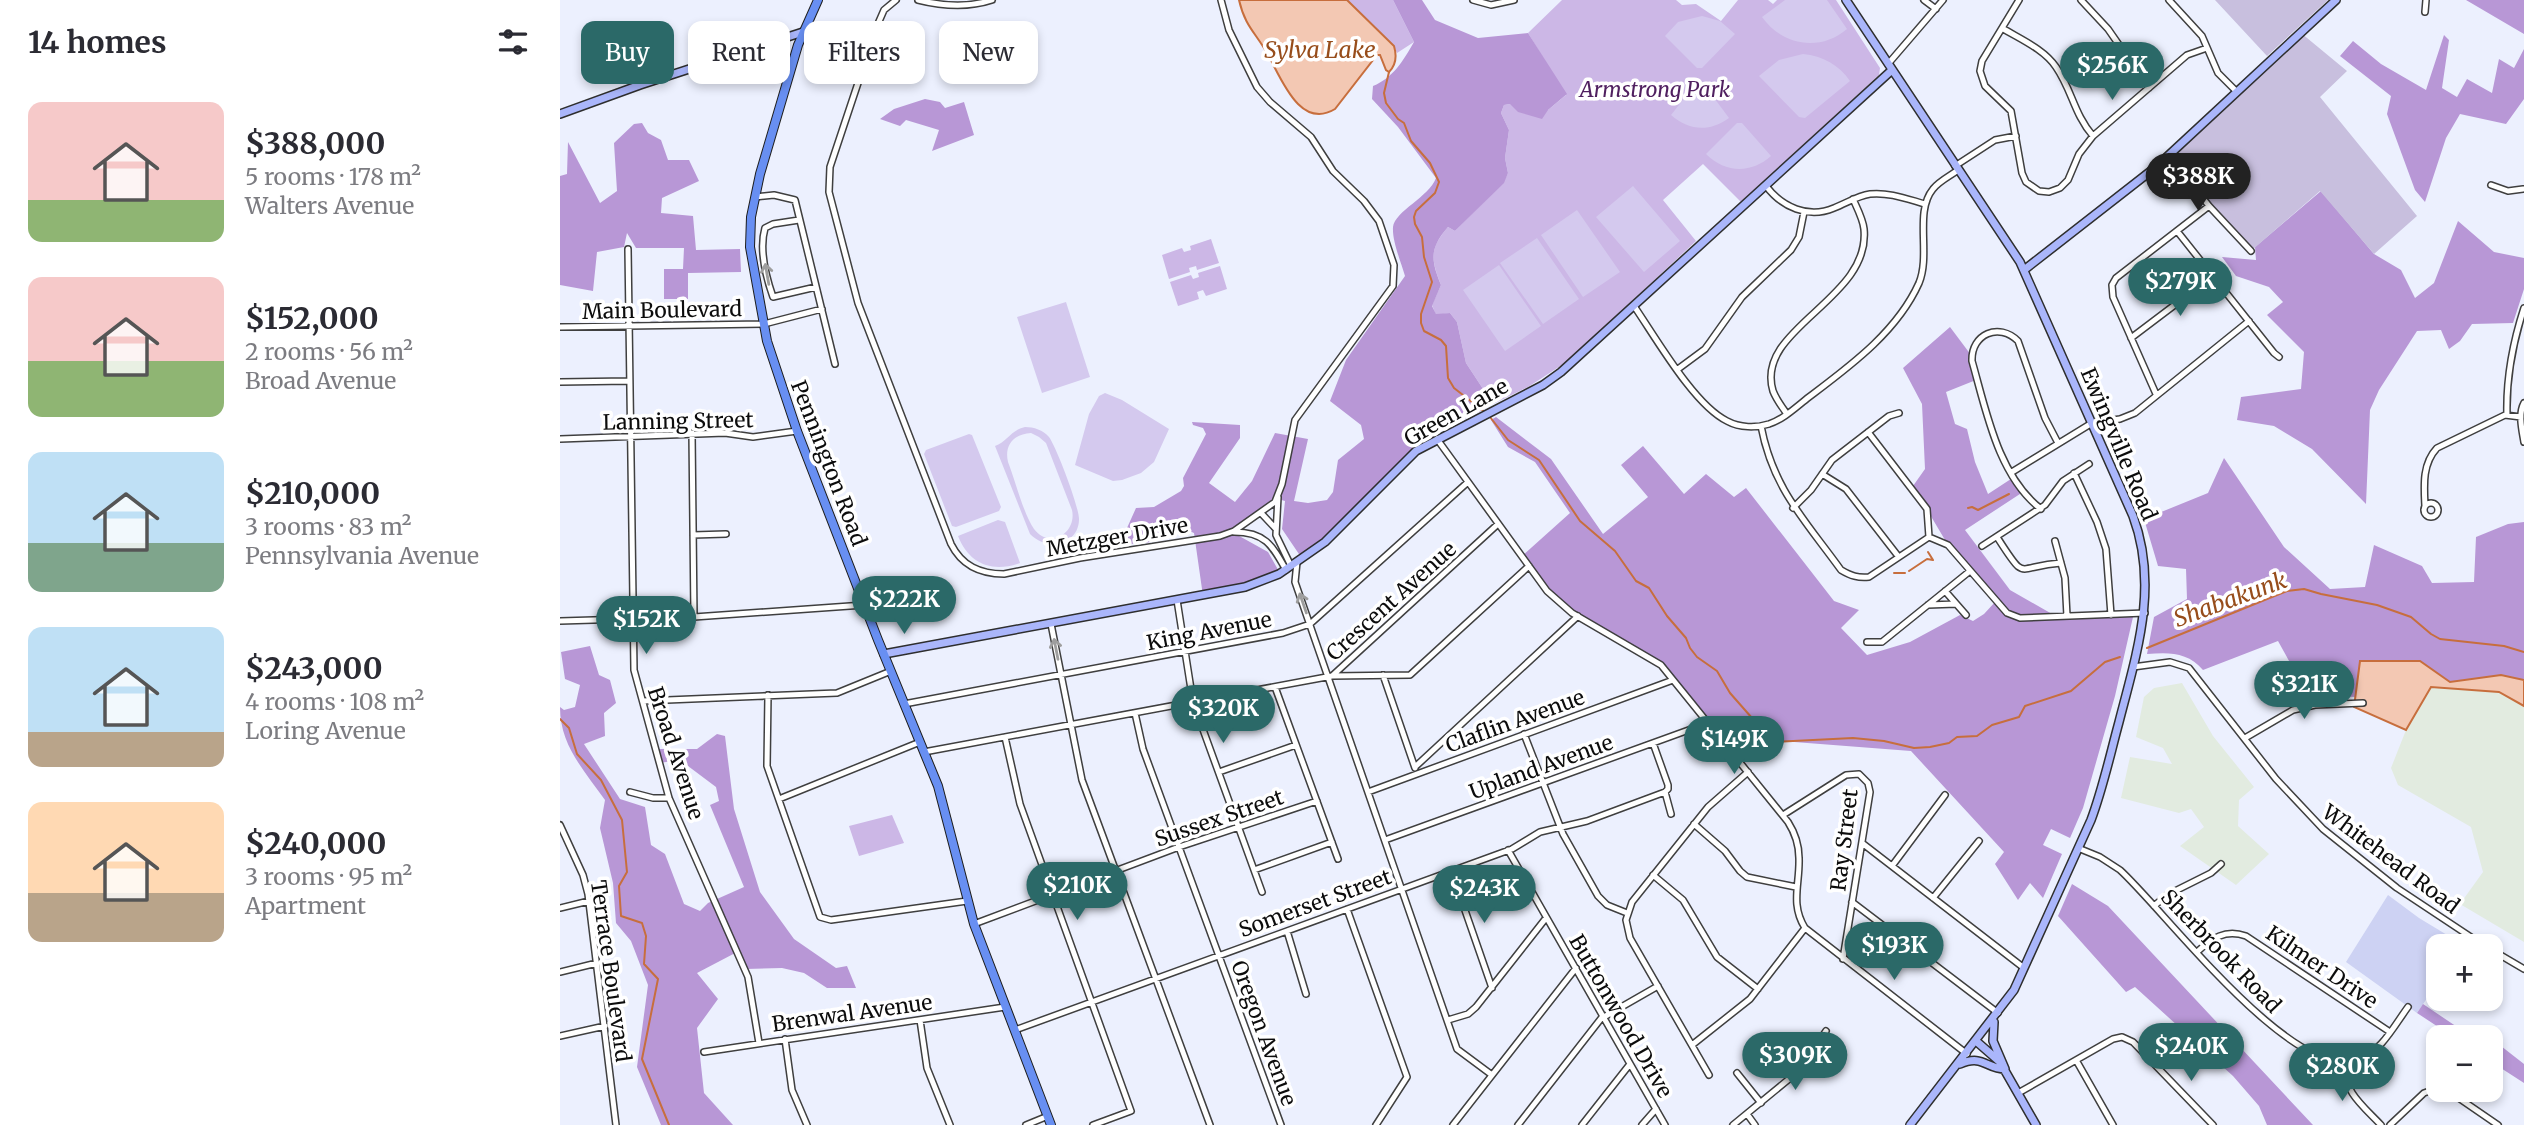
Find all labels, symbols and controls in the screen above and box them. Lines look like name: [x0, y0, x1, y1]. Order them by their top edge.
chip: Buy: [581, 21, 674, 84]
chip: Rent: [688, 21, 790, 84]
chip: Filters: [804, 21, 925, 84]
chip: New: [939, 21, 1038, 84]
text: 14 homes: [28, 23, 166, 61]
icon: filters: [494, 23, 532, 61]
water label: Sylva Lake: [1264, 35, 1376, 64]
pin: $256K: [2063, 42, 2161, 102]
text: $256K: [2076, 50, 2148, 79]
park label: Armstrong Park: [1578, 76, 1731, 103]
text: $388,000: [245, 124, 385, 162]
icon: home: [84, 130, 168, 214]
pin: $388K: [2149, 154, 2247, 213]
text: $388K: [2162, 161, 2234, 190]
text: 5 rooms · 178 m²: [245, 162, 421, 191]
text: Walters Avenue: [245, 191, 414, 220]
pin: $279K: [2131, 258, 2229, 318]
one-way arrow: [760, 263, 773, 286]
text: $279K: [2144, 266, 2216, 295]
street label: Main Boulevard: [582, 295, 743, 325]
text: $152,000: [245, 299, 379, 337]
icon: home: [84, 305, 168, 389]
text: 2 rooms · 56 m²: [245, 337, 413, 366]
street label: Ewingville Road: [2075, 364, 2163, 525]
text: Broad Avenue: [245, 366, 396, 395]
street label: Green Lane: [1399, 372, 1513, 452]
street label: Pennington Road: [785, 376, 873, 550]
street label: Lanning Street: [602, 406, 754, 436]
text: $210,000: [245, 474, 380, 512]
icon: home: [84, 480, 168, 564]
street label: Metzger Drive: [1044, 511, 1190, 563]
text: 3 rooms · 83 m²: [245, 512, 411, 541]
street label: Crescent Avenue: [1320, 536, 1462, 666]
text: Pennsylvania Avenue: [245, 541, 479, 570]
water label: Shabakunk: [2170, 565, 2291, 633]
pin: $222K: [855, 576, 953, 636]
text: $222K: [868, 584, 940, 613]
one-way arrow: [1296, 592, 1309, 614]
pin: $152K: [597, 596, 695, 656]
text: $152K: [612, 604, 680, 633]
street label: King Avenue: [1144, 606, 1274, 656]
one-way arrow: [1049, 638, 1062, 661]
text: $243,000: [245, 649, 383, 687]
icon: home: [84, 655, 168, 739]
pin: $321K: [2255, 662, 2353, 721]
text: $321K: [2270, 669, 2338, 698]
street label: Broad Avenue: [642, 683, 710, 823]
street label: Claflin Avenue: [1442, 683, 1588, 759]
pin: $320K: [1174, 686, 1272, 745]
text: 4 rooms · 108 m²: [245, 687, 424, 716]
text: $320K: [1187, 693, 1259, 722]
text: Loring Avenue: [245, 716, 406, 745]
pin: $149K: [1685, 716, 1783, 776]
text: $149K: [1700, 724, 1768, 753]
street label: Upland Avenue: [1465, 728, 1617, 805]
street label: Sussex Street: [1151, 783, 1287, 853]
street label: Ray Street: [1824, 787, 1864, 893]
street label: Whitehead Road: [2316, 798, 2465, 920]
text: $240,000: [245, 824, 386, 862]
icon: home: [84, 830, 168, 914]
text: 3 rooms · 95 m²: [245, 862, 412, 891]
pin: $210K: [1028, 862, 1126, 922]
street label: Somerset Street: [1235, 863, 1395, 943]
pin: $243K: [1435, 866, 1533, 925]
text: $210K: [1042, 870, 1112, 899]
text: $243K: [1449, 873, 1519, 902]
street label: Terrace Boulevard: [585, 878, 637, 1064]
street label: Sherbrook Road: [2155, 883, 2287, 1019]
text: Apartment: [245, 891, 366, 920]
street label: Kilmer Drive: [2261, 920, 2383, 1014]
pin: $193K: [1845, 922, 1943, 982]
street label: Buttonwood Drive: [1563, 929, 1679, 1103]
text: $193K: [1861, 930, 1927, 959]
map controls: [2426, 934, 2503, 1102]
button: +: [2426, 934, 2503, 1011]
street label: Oregon Avenue: [1225, 957, 1303, 1109]
street label: Brenwal Avenue: [770, 988, 934, 1038]
pin: $240K: [2142, 1024, 2240, 1083]
button: −: [2426, 1025, 2503, 1102]
text: $240K: [2154, 1031, 2228, 1060]
pin: $309K: [1746, 1032, 1844, 1092]
text: $309K: [1758, 1040, 1832, 1069]
pin: $280K: [2293, 1044, 2391, 1103]
text: $280K: [2305, 1051, 2379, 1080]

